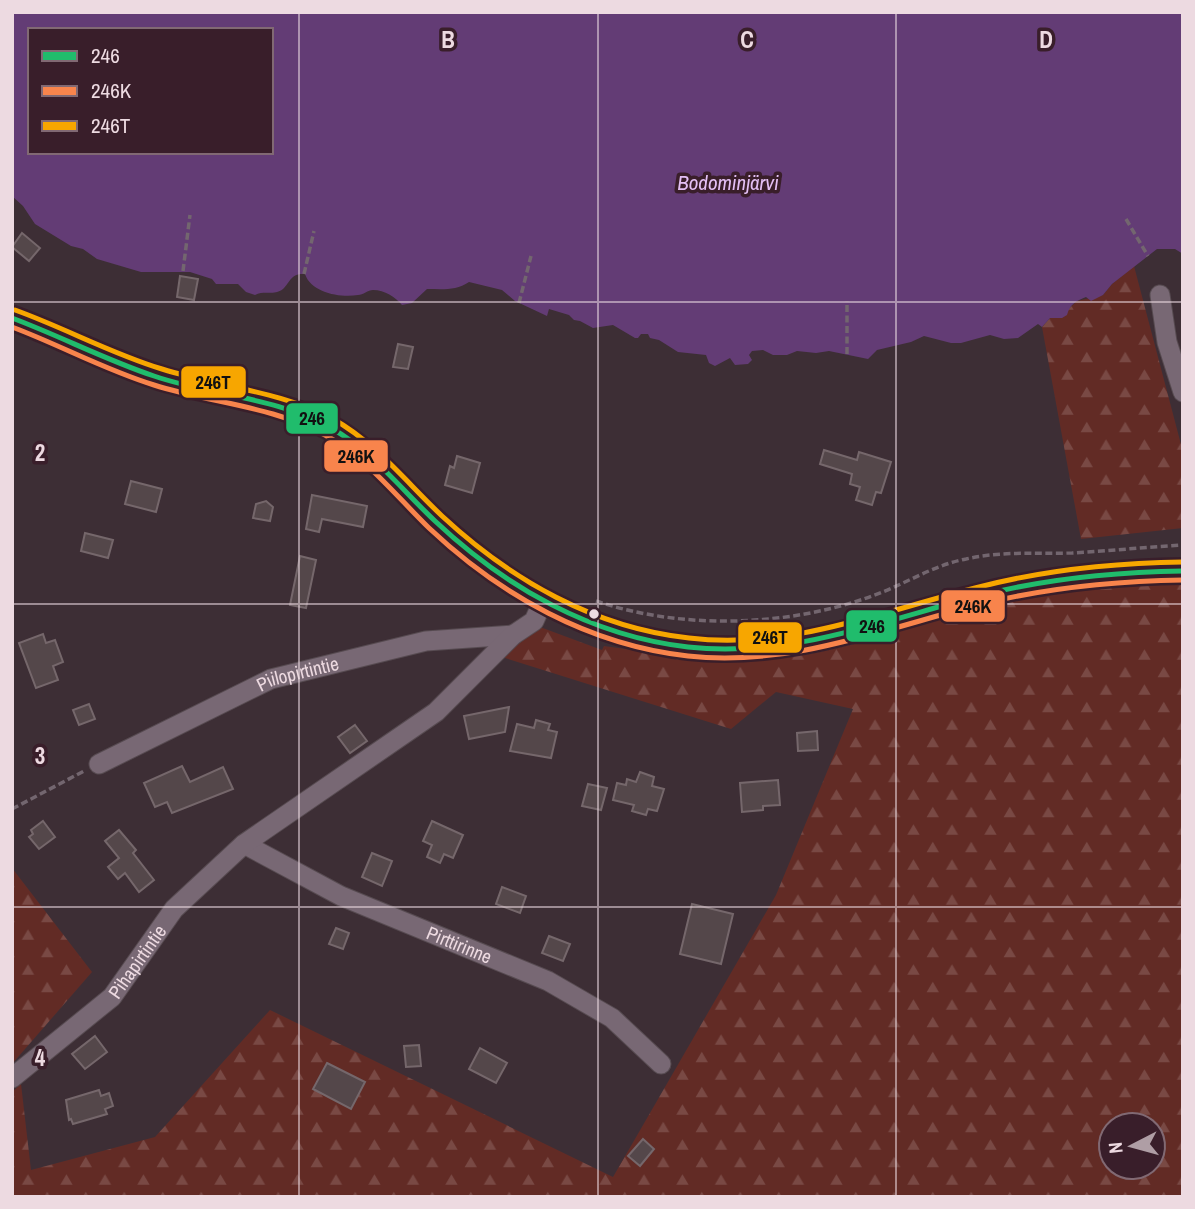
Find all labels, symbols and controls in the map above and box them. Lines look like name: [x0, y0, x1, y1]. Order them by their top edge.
text: B: [441, 24, 455, 55]
text: C: [740, 24, 754, 55]
text: D: [1039, 24, 1053, 55]
legend: [28, 28, 273, 154]
text: 246: [91, 41, 120, 70]
text: 246K: [91, 76, 132, 105]
text: 246T: [91, 111, 131, 140]
water label: Bodominjärvi: [677, 168, 779, 197]
line badge: 246T: [180, 365, 247, 399]
text: 246T: [195, 369, 231, 395]
line badge: 246: [285, 402, 339, 435]
text: 246: [299, 405, 325, 431]
text: 2: [35, 437, 45, 468]
line badge: 246K: [323, 439, 389, 473]
text: 246K: [337, 443, 375, 469]
line badge: 246K: [940, 589, 1006, 623]
text: 246K: [954, 593, 992, 619]
unlabelled marker: [587, 607, 601, 621]
line badge: 246: [845, 609, 898, 643]
text: 246: [859, 613, 885, 639]
line badge: 246T: [737, 621, 803, 654]
text: 246T: [752, 624, 788, 650]
street label: Piilopirtintie: [252, 650, 341, 697]
text: 3: [35, 740, 45, 771]
street label: Pihapirtintie: [102, 919, 172, 1004]
street label: Pirttirinne: [423, 920, 496, 970]
text: 4: [35, 1042, 46, 1073]
north arrow: [1097, 1111, 1167, 1181]
text: N: [1102, 1141, 1129, 1155]

